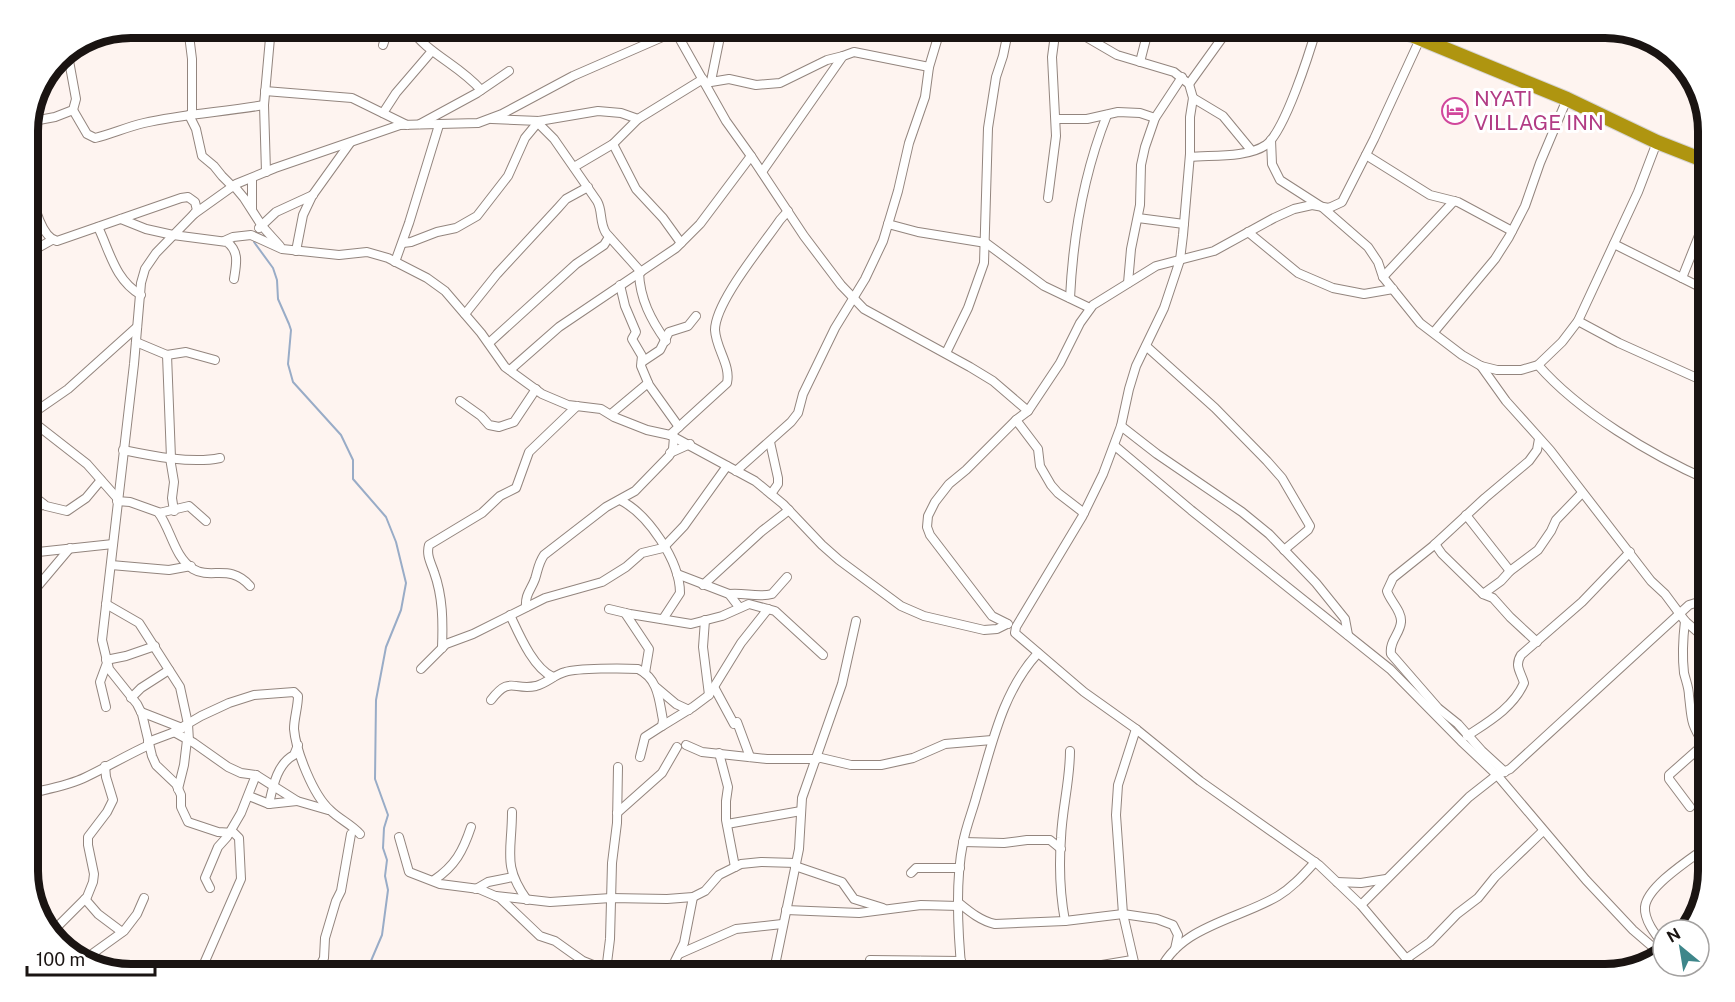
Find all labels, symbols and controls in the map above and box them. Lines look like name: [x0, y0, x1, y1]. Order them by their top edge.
place label: NYATI VILLAGE INN: [1474, 86, 1604, 135]
hotel icon: NYATI VILLAGE INN: [1440, 96, 1470, 126]
north arrow: [1651, 918, 1711, 978]
text: N: [1664, 924, 1684, 947]
scale bar: [27, 939, 154, 977]
text: 100 m: [36, 949, 85, 970]

